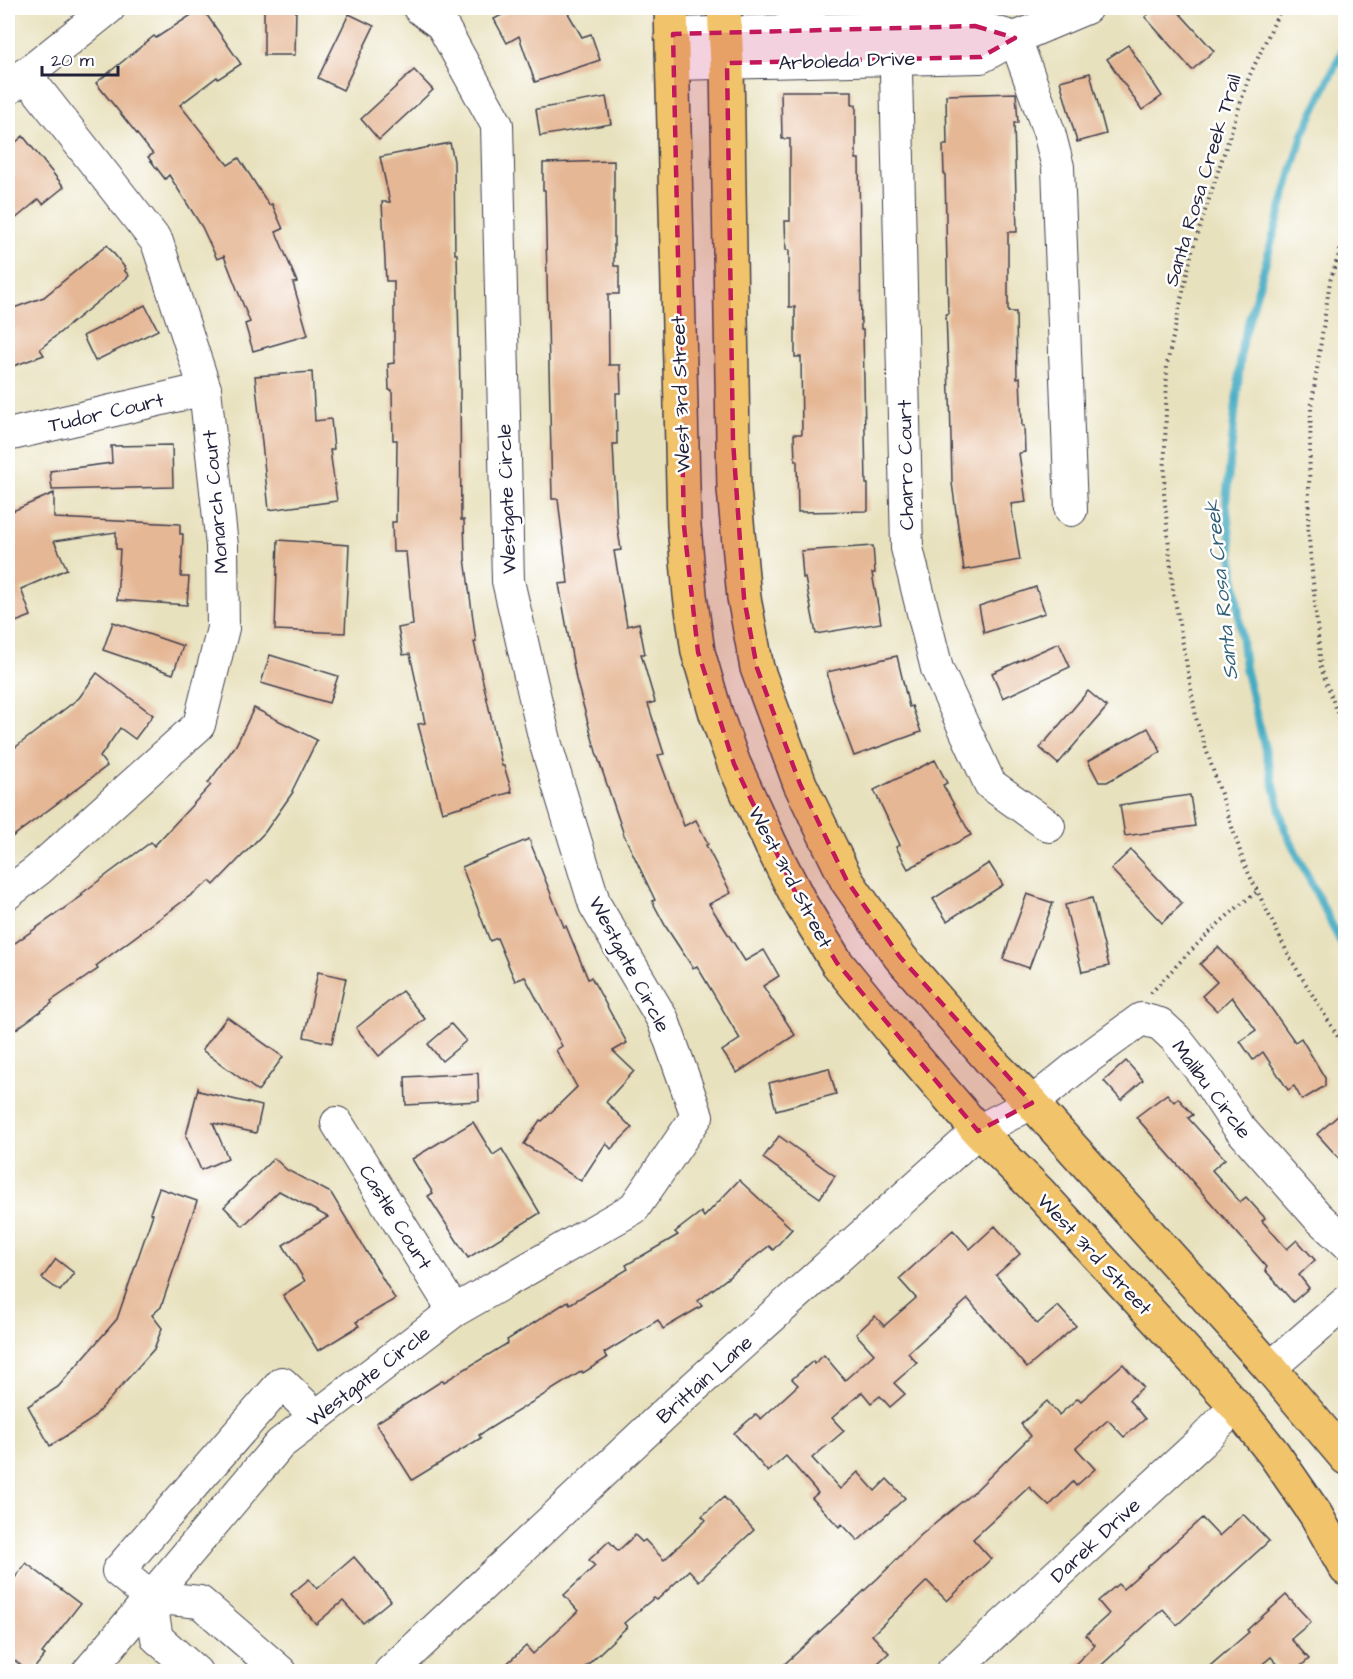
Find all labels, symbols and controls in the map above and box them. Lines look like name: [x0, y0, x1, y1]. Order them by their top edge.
scale bar: [42, 39, 118, 77]
street label: Arboleda Drive: [778, 45, 916, 77]
text: 20 m: [51, 48, 94, 73]
street label: Santa Rosa Creek Trail: [1157, 71, 1249, 290]
street label: West 3rd Street: [664, 315, 698, 473]
street label: Tudor Court: [46, 386, 167, 440]
street label: Charro Court: [891, 400, 921, 530]
street label: Westgate Circle: [490, 423, 525, 574]
street label: Monarch Court: [196, 429, 236, 575]
water label: Santa Rosa Creek: [1198, 497, 1245, 681]
street label: West 3rd Street: [741, 802, 839, 953]
street label: Westgate Circle: [581, 892, 677, 1038]
street label: Malibu Circle: [1165, 1034, 1258, 1145]
street label: Castle Court: [352, 1160, 439, 1275]
street label: West 3rd Street: [1031, 1188, 1158, 1322]
street label: Westgate Circle: [301, 1319, 437, 1435]
street label: Brittain Lane: [651, 1329, 759, 1430]
street label: Darek Drive: [1045, 1492, 1147, 1590]

